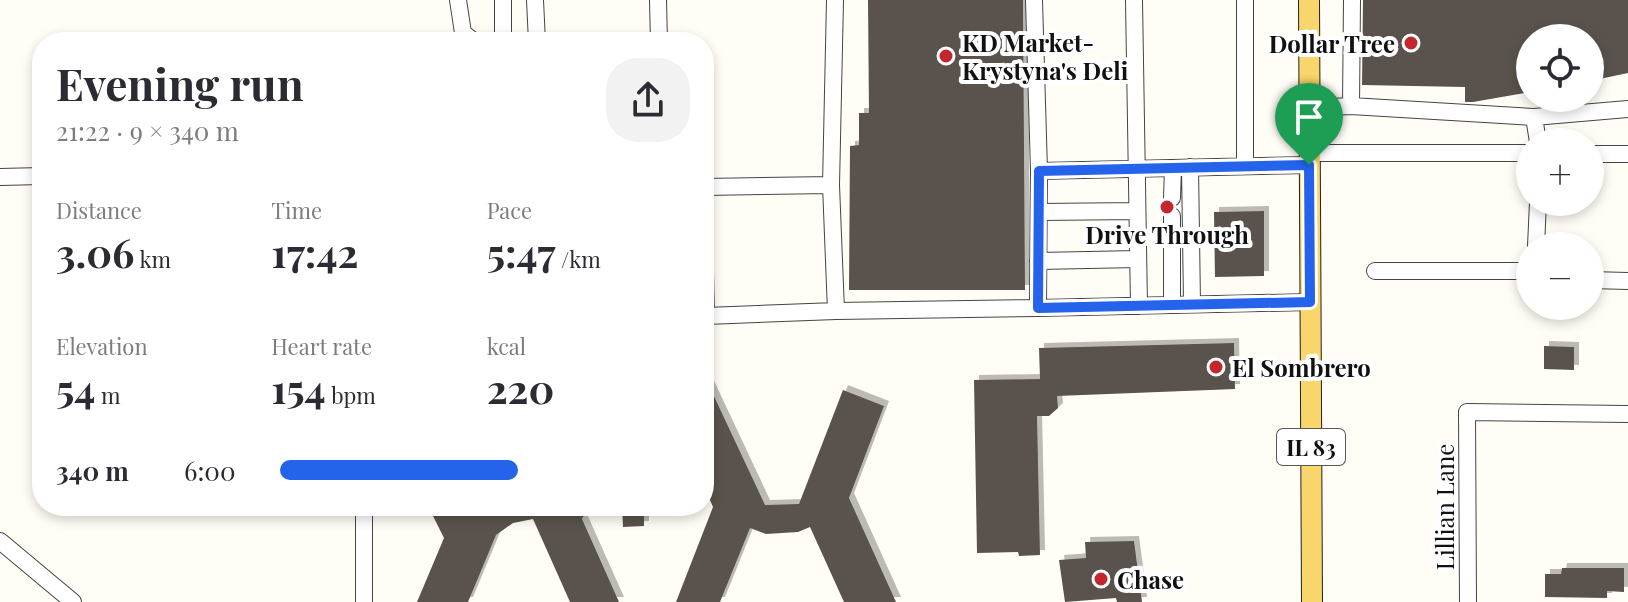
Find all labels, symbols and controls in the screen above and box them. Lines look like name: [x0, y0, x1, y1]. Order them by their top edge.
map controls: [1516, 24, 1604, 320]
button: locate: [1516, 24, 1604, 112]
place label: KD Market- Krystyna's Deli: [962, 26, 1129, 86]
place label: Dollar Tree: [1269, 27, 1395, 59]
marker: Dollar Tree: [1402, 34, 1420, 52]
marker: KD Market- Krystyna's Deli: [937, 47, 955, 65]
text: Evening run: [56, 53, 304, 112]
button: share: [606, 58, 690, 142]
pin: [1275, 83, 1343, 165]
icon: arrive: [1287, 95, 1331, 139]
text: 21:22 · 9 × 340 m: [56, 113, 239, 148]
button: +: [1516, 128, 1604, 216]
text: Distance: [56, 195, 142, 225]
text: Time: [271, 195, 322, 225]
text: Pace: [487, 195, 532, 225]
marker: Drive Through: [1158, 198, 1176, 216]
place label: Drive Through: [1085, 218, 1249, 250]
text: 3.06: [56, 225, 135, 278]
text: 17:42: [271, 225, 359, 278]
text: 5:47: [487, 225, 555, 278]
button: −: [1516, 232, 1604, 320]
text: km: [135, 244, 171, 274]
text: /km: [555, 244, 601, 274]
text: Elevation: [56, 331, 148, 361]
text: Heart rate: [271, 331, 372, 361]
text: kcal: [487, 331, 526, 361]
place label: El Sombrero: [1232, 351, 1371, 383]
marker: El Sombrero: [1207, 358, 1225, 376]
text: 54: [56, 361, 95, 414]
text: 154: [271, 361, 326, 414]
text: 220: [487, 361, 554, 414]
text: m: [95, 380, 121, 410]
text: bpm: [326, 380, 376, 410]
road number: IL 83: [1277, 429, 1345, 465]
street label: Lillian Lane: [1428, 444, 1460, 570]
text: 340 m: [56, 453, 129, 488]
text: 6:00: [184, 453, 236, 488]
place label: Chase: [1117, 563, 1184, 595]
marker: Chase: [1092, 570, 1110, 588]

